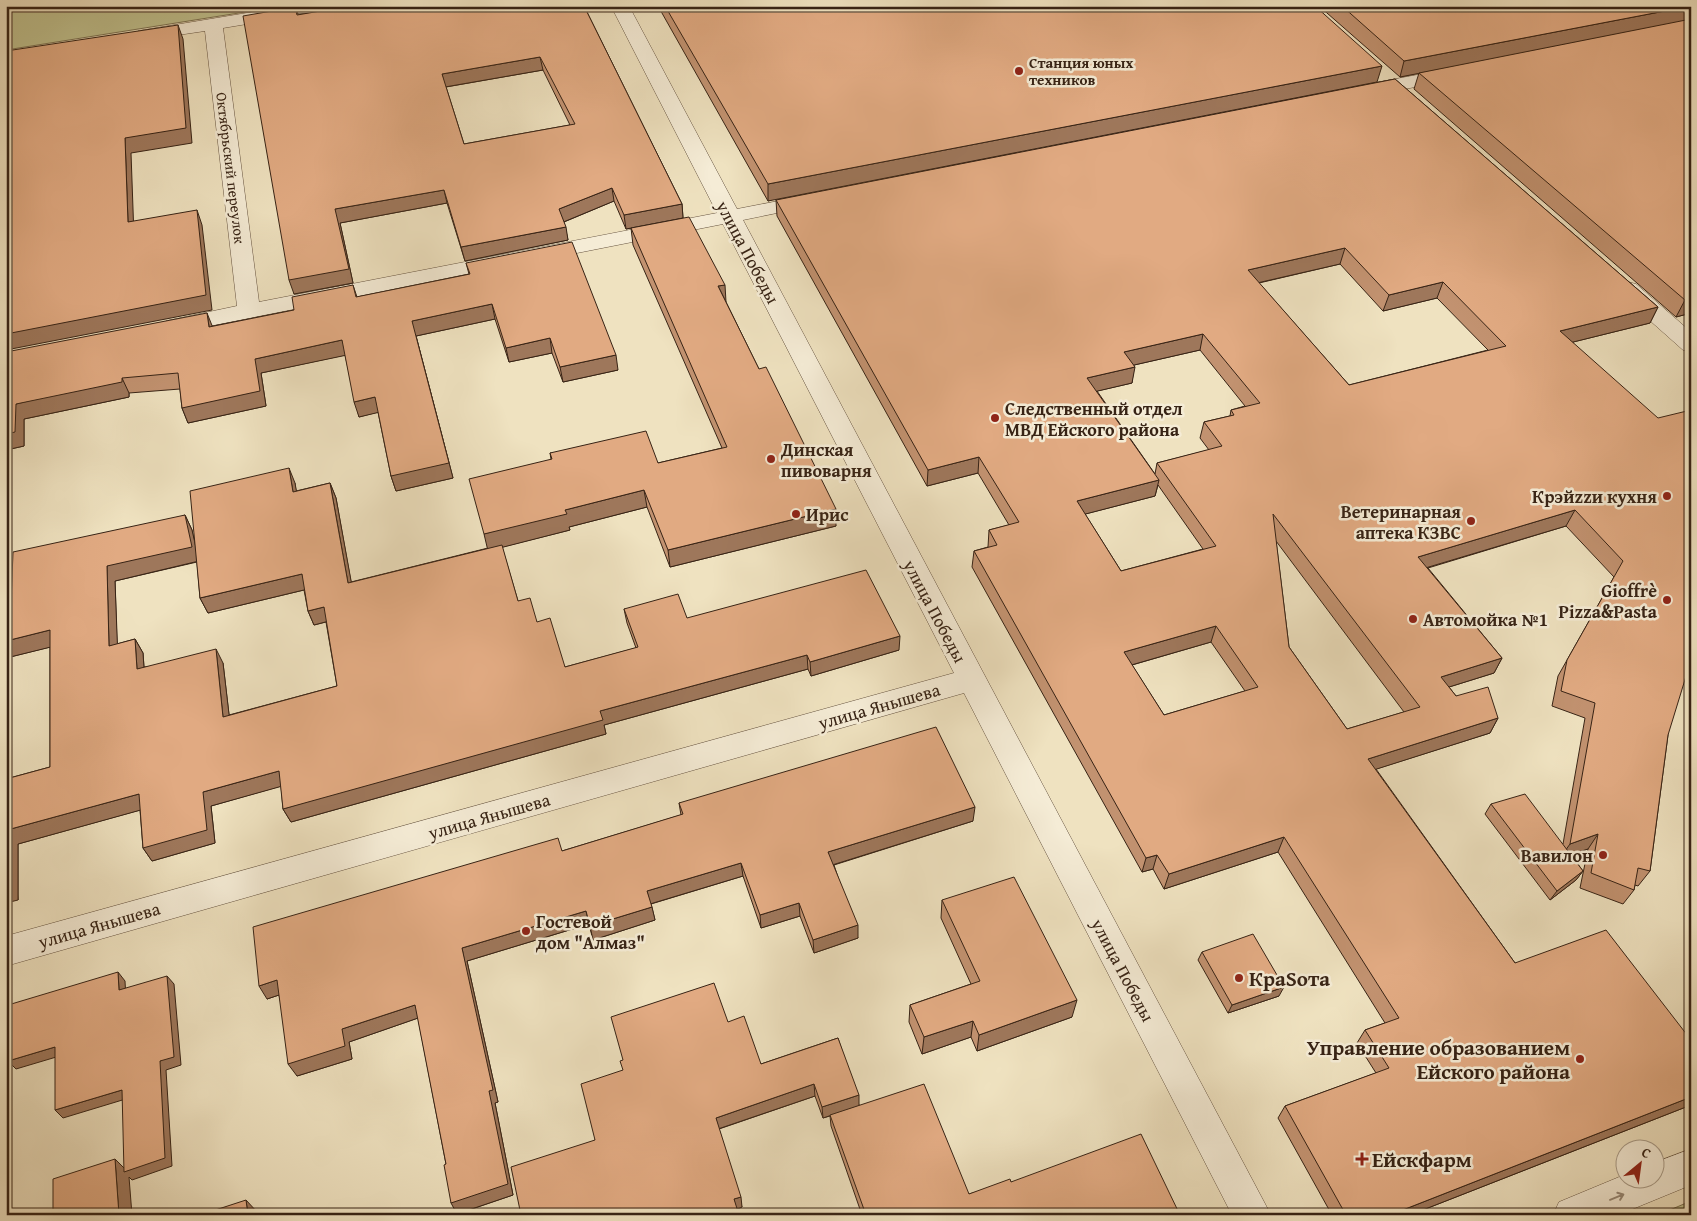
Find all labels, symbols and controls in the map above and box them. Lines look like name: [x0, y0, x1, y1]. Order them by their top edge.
place label: Станция юных техников: [1029, 52, 1133, 90]
marker: Станция юных техников: [1013, 65, 1025, 77]
street label: Октябрьский переулок: [211, 91, 251, 245]
street label: улица Победы: [709, 195, 787, 309]
place label: Следственный отдел МВД Ейского района: [1005, 395, 1183, 443]
marker: Следственный отдел МВД Ейского района: [989, 412, 1001, 424]
place label: Динская пивоварня: [780, 436, 872, 484]
marker: Динская пивоварня: [765, 453, 777, 465]
place label: Крэйzzи кухня: [1532, 483, 1657, 510]
marker: Крэйzzи кухня: [1661, 490, 1673, 502]
place label: Ветеринарная аптека КЗВС: [1341, 498, 1461, 546]
place label: Ирис: [806, 501, 849, 528]
marker: Ирис: [790, 508, 802, 520]
marker: Ветеринарная аптека КЗВС: [1465, 515, 1477, 527]
street label: улица Победы: [896, 554, 974, 668]
place label: Gioffrè Pizza&Pasta: [1558, 577, 1658, 625]
marker: Gioffrè Pizza&Pasta: [1661, 594, 1673, 606]
place label: Автомойка №1: [1423, 606, 1548, 633]
marker: Автомойка №1: [1407, 613, 1419, 625]
street label: улица Янышева: [814, 676, 943, 737]
street label: улица Янышева: [424, 786, 553, 847]
place label: Вавилон: [1521, 842, 1593, 869]
marker: Вавилон: [1597, 849, 1609, 861]
street label: улица Янышева: [34, 895, 163, 956]
place label: Гостевой дом "Алмаз": [536, 908, 645, 956]
street label: улица Победы: [1084, 913, 1162, 1027]
marker: Гостевой дом "Алмаз": [520, 925, 532, 937]
place label: КраSота: [1249, 963, 1330, 994]
marker: КраSота: [1233, 972, 1245, 984]
place label: Управление образованием Ейского района: [1307, 1032, 1570, 1087]
marker: Управление образованием Ейского района: [1574, 1053, 1586, 1065]
north arrow: [1614, 1138, 1664, 1188]
text: С: [1638, 1142, 1655, 1163]
place label: Ейскфарм: [1372, 1144, 1472, 1175]
marker: Ейскфарм: [1356, 1153, 1368, 1165]
one-way arrow: [1609, 1191, 1624, 1201]

